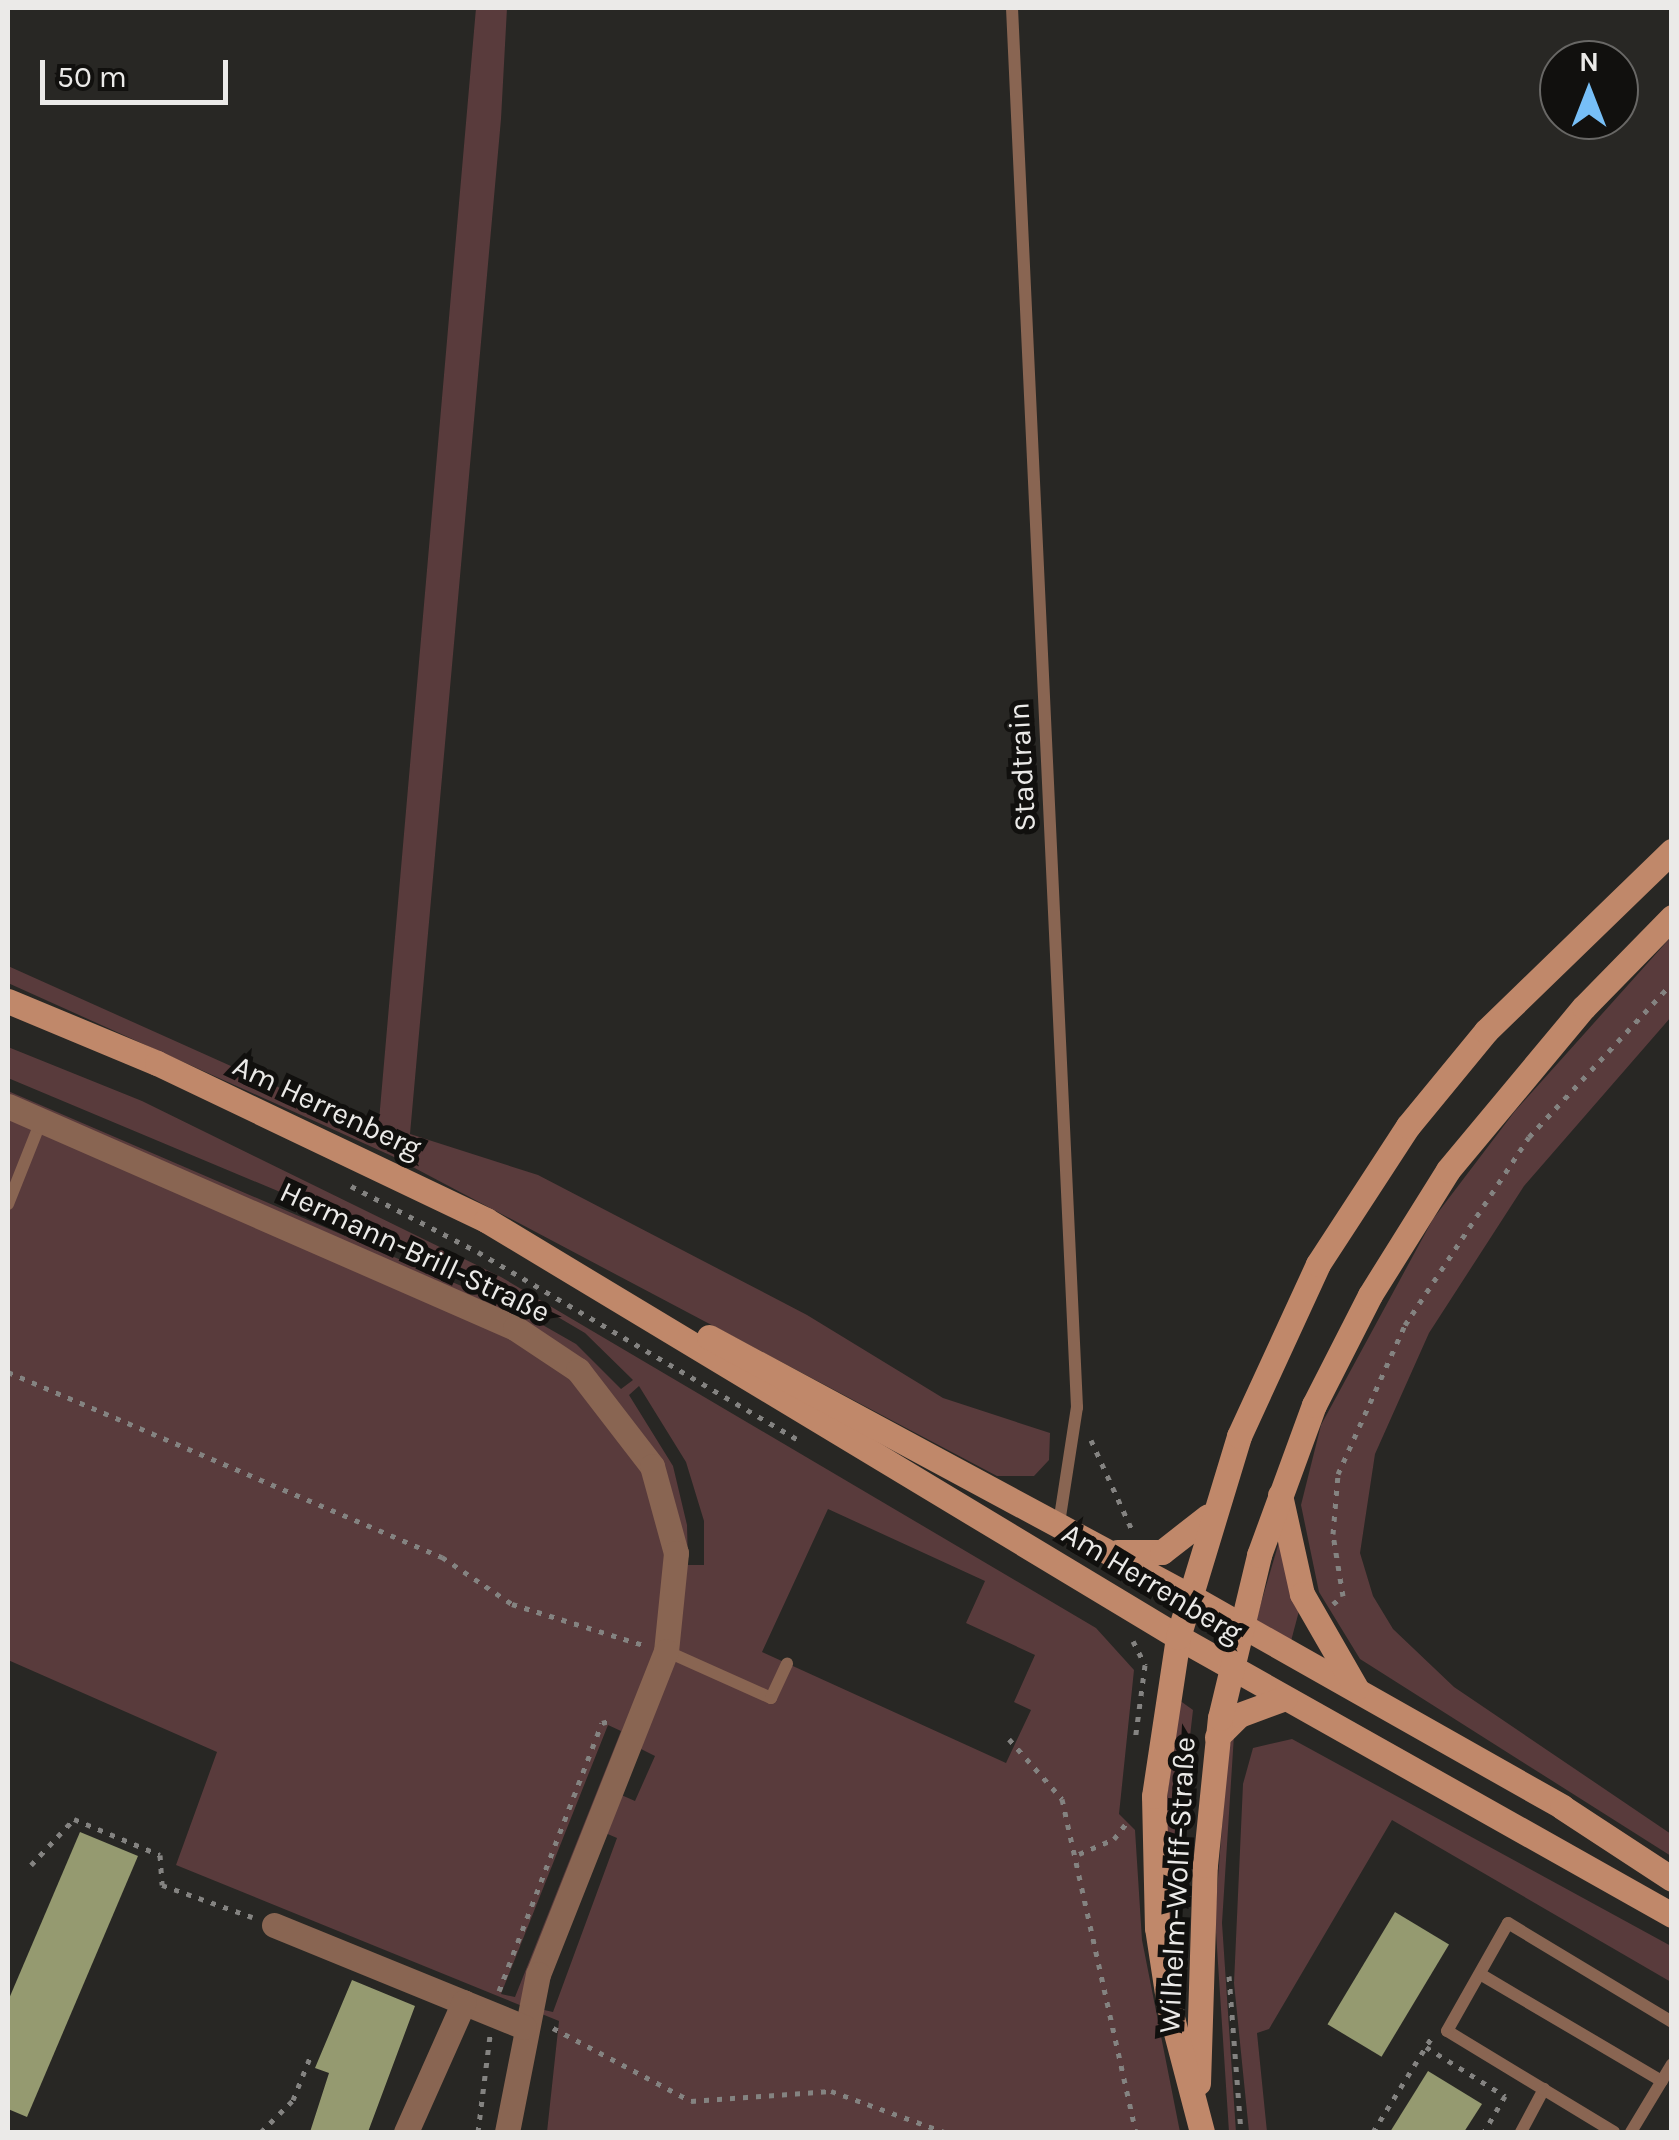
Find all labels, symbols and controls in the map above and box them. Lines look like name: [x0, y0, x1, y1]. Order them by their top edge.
scale bar: [45, 40, 232, 102]
north arrow: [1539, 40, 1639, 140]
text: N: [1579, 45, 1599, 78]
text: 50 m: [57, 59, 127, 95]
street label: Stadtrain: [1001, 701, 1043, 833]
street label: Am Herrenberg: [227, 1048, 427, 1166]
street label: Hermann-Brill-Straße: [274, 1174, 556, 1330]
street label: Am Herrenberg: [1055, 1515, 1249, 1651]
street label: Wilhelm-Wolff-Straße: [1151, 1736, 1203, 2034]

